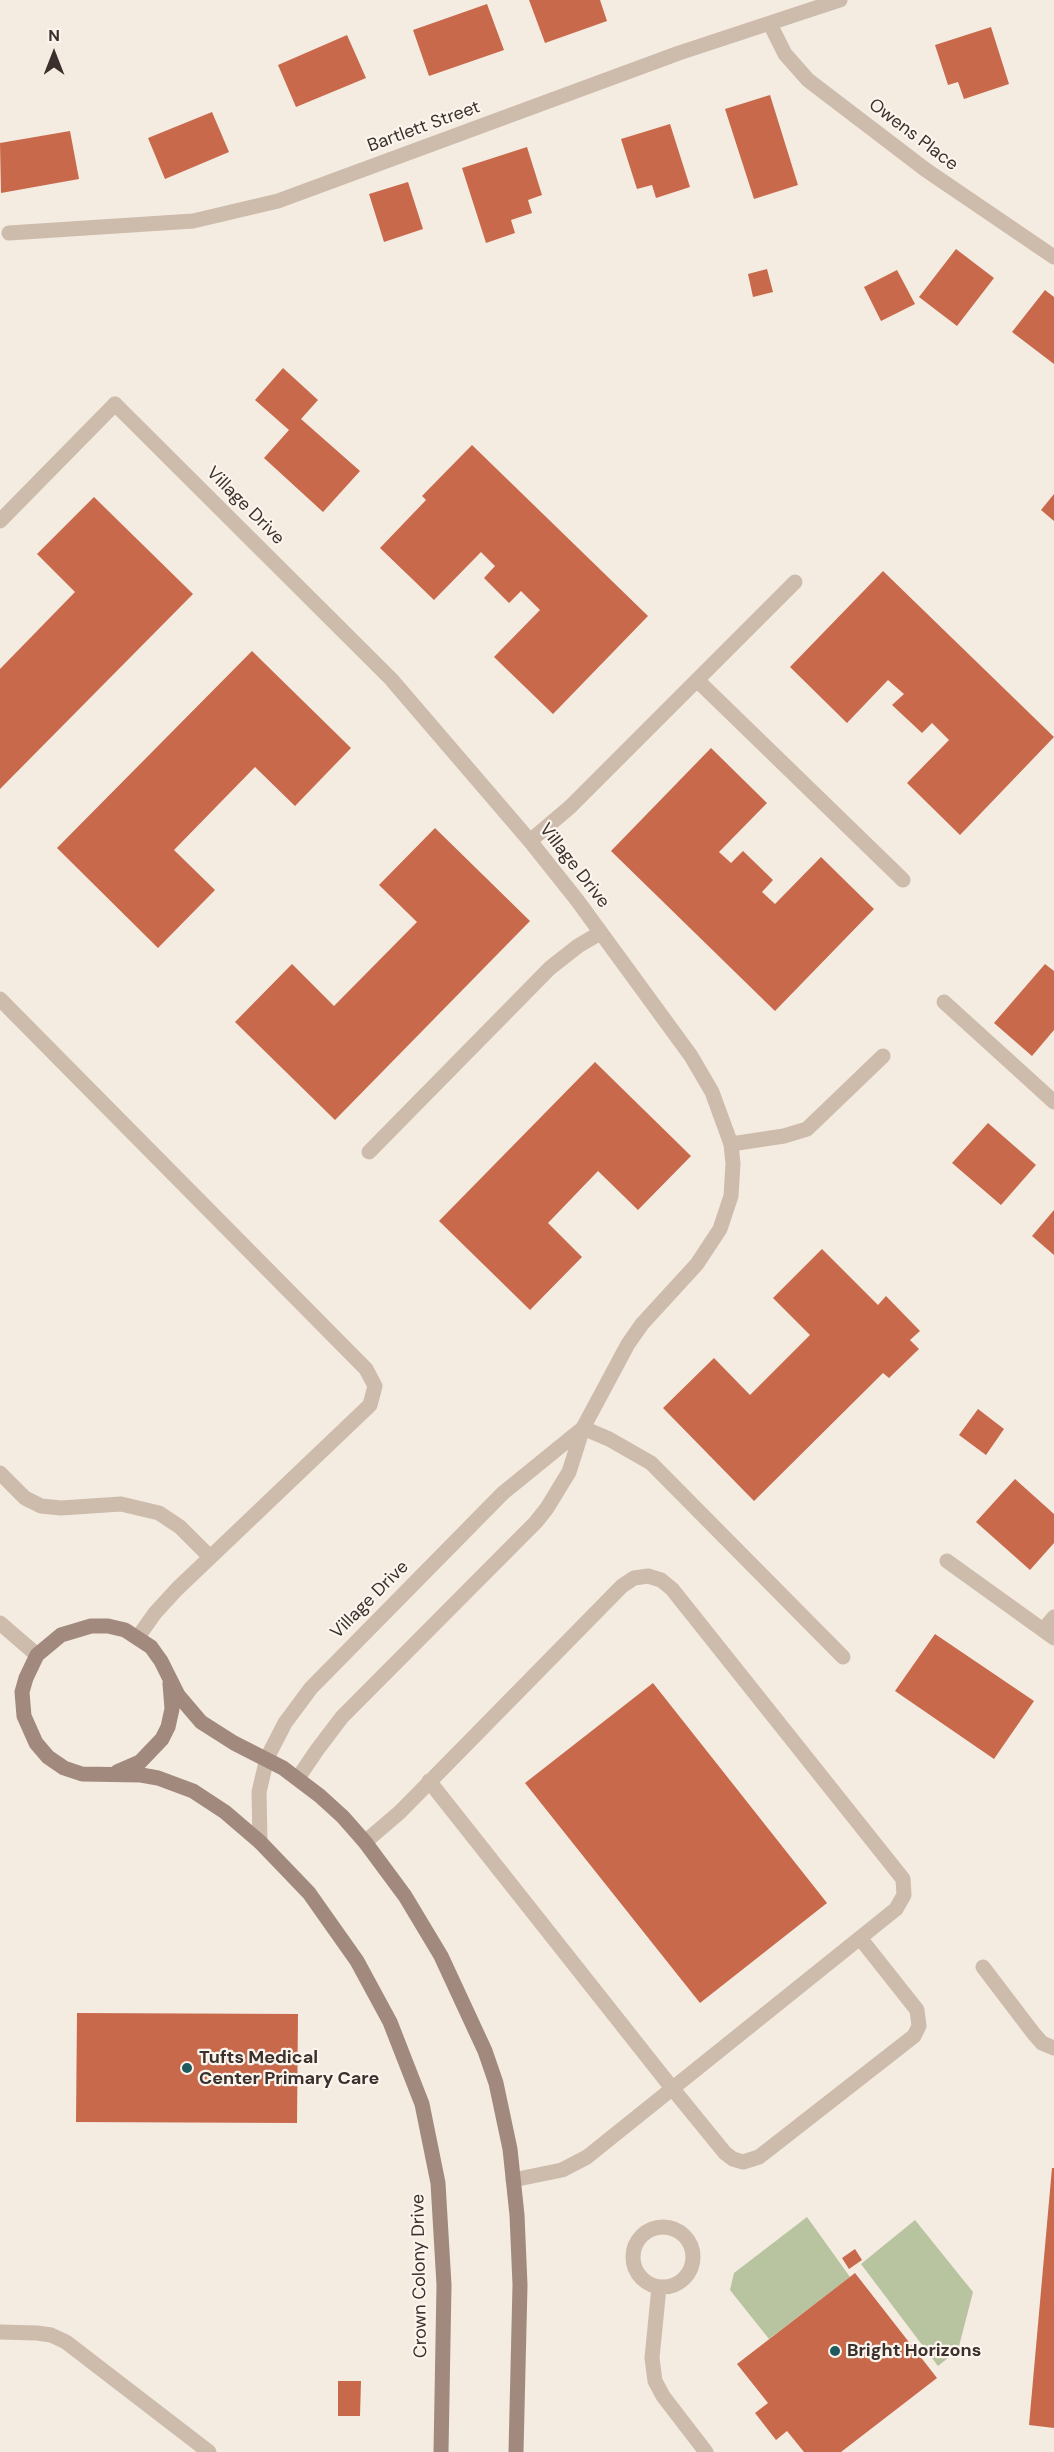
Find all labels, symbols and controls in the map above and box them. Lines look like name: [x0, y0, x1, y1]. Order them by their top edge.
north arrow: [24, 24, 84, 84]
text: N: [48, 25, 60, 46]
street label: Owens Place: [864, 94, 962, 176]
street label: Bartlett Street: [365, 97, 483, 157]
street label: Village Drive: [201, 462, 289, 550]
street label: Village Drive: [534, 819, 614, 913]
street label: Village Drive: [326, 1556, 414, 1644]
place label: Tufts Medical Center Primary Care: [199, 2047, 379, 2090]
marker: Tufts Medical Center Primary Care: [180, 2061, 194, 2075]
street label: Crown Colony Drive: [408, 2194, 432, 2358]
place label: Bright Horizons: [847, 2340, 981, 2362]
marker: Bright Horizons: [828, 2344, 842, 2358]

